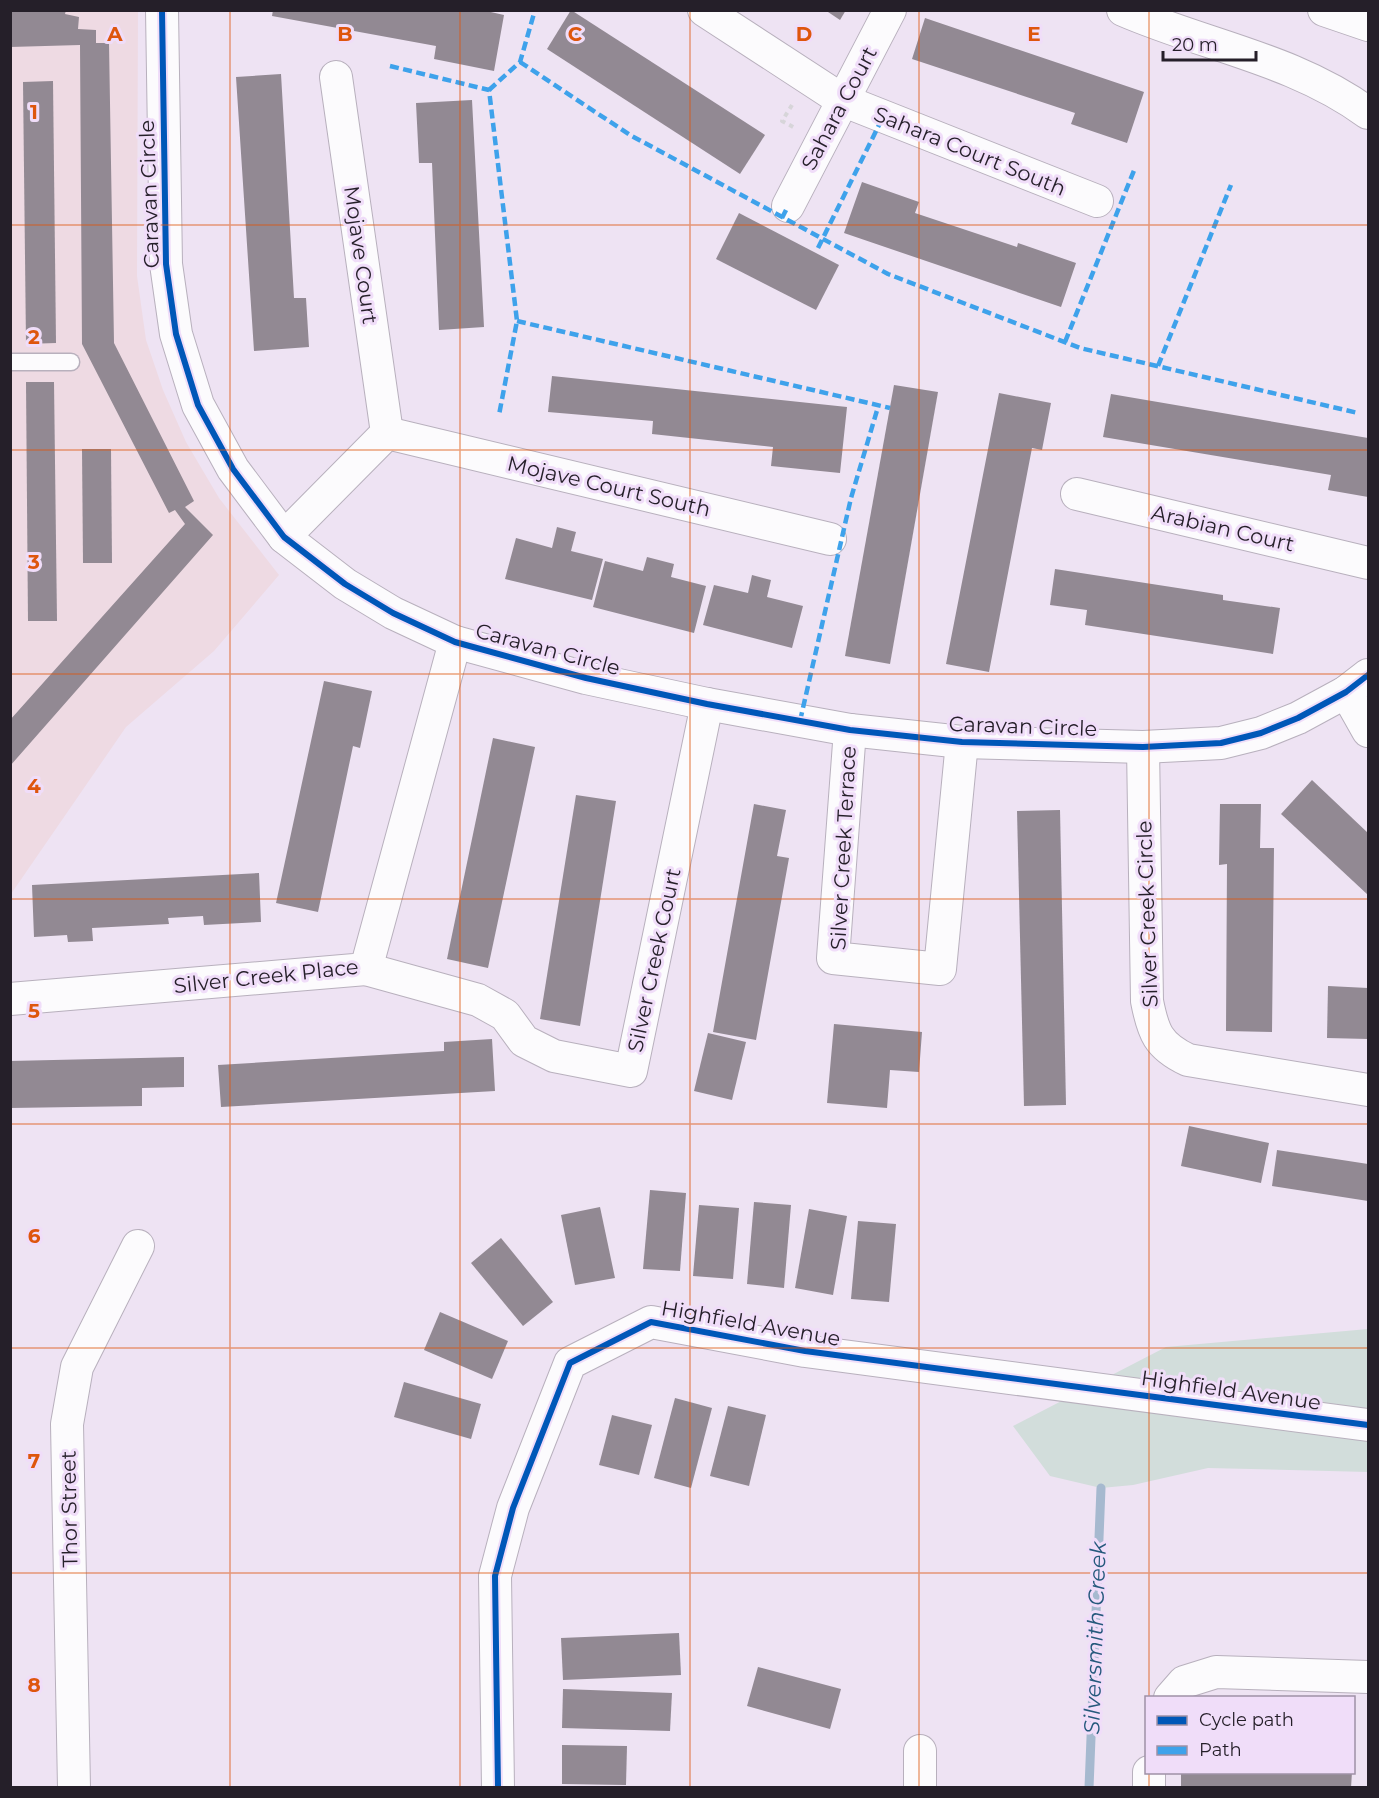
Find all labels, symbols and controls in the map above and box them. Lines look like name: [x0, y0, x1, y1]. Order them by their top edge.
text: A: [106, 22, 123, 46]
text: B: [337, 22, 353, 46]
text: C: [568, 22, 583, 46]
text: D: [796, 22, 812, 46]
text: E: [1027, 22, 1041, 46]
scale bar: [1163, 24, 1256, 62]
text: 20 m: [1172, 34, 1218, 56]
street label: Sahara Court: [796, 42, 882, 174]
text: 1: [30, 100, 38, 124]
street label: Sahara Court South: [870, 101, 1070, 201]
street label: Caravan Circle: [134, 119, 164, 269]
street label: Mojave Court: [339, 184, 383, 326]
text: 2: [28, 325, 40, 349]
street label: Mojave Court South: [505, 450, 713, 522]
street label: Arabian Court: [1149, 499, 1297, 557]
text: 3: [27, 550, 40, 574]
street label: Caravan Circle: [473, 618, 623, 680]
street label: Caravan Circle: [948, 711, 1098, 741]
street label: Silver Creek Terrace: [825, 745, 861, 951]
text: 4: [27, 774, 41, 798]
street label: Silver Creek Circle: [1131, 820, 1163, 1008]
street label: Silver Creek Court: [622, 866, 686, 1054]
street label: Silver Creek Place: [172, 954, 360, 998]
text: 5: [28, 999, 40, 1023]
text: 6: [28, 1224, 41, 1248]
street label: Highfield Avenue: [659, 1295, 843, 1351]
street label: Highfield Avenue: [1139, 1365, 1323, 1415]
text: 7: [28, 1449, 40, 1473]
street label: Thor Street: [55, 1450, 83, 1568]
water label: Silversmith Creek: [1078, 1540, 1112, 1735]
text: 8: [27, 1673, 41, 1697]
legend: [1145, 1696, 1355, 1774]
text: Cycle path: [1199, 1709, 1294, 1731]
text: Path: [1199, 1739, 1242, 1761]

